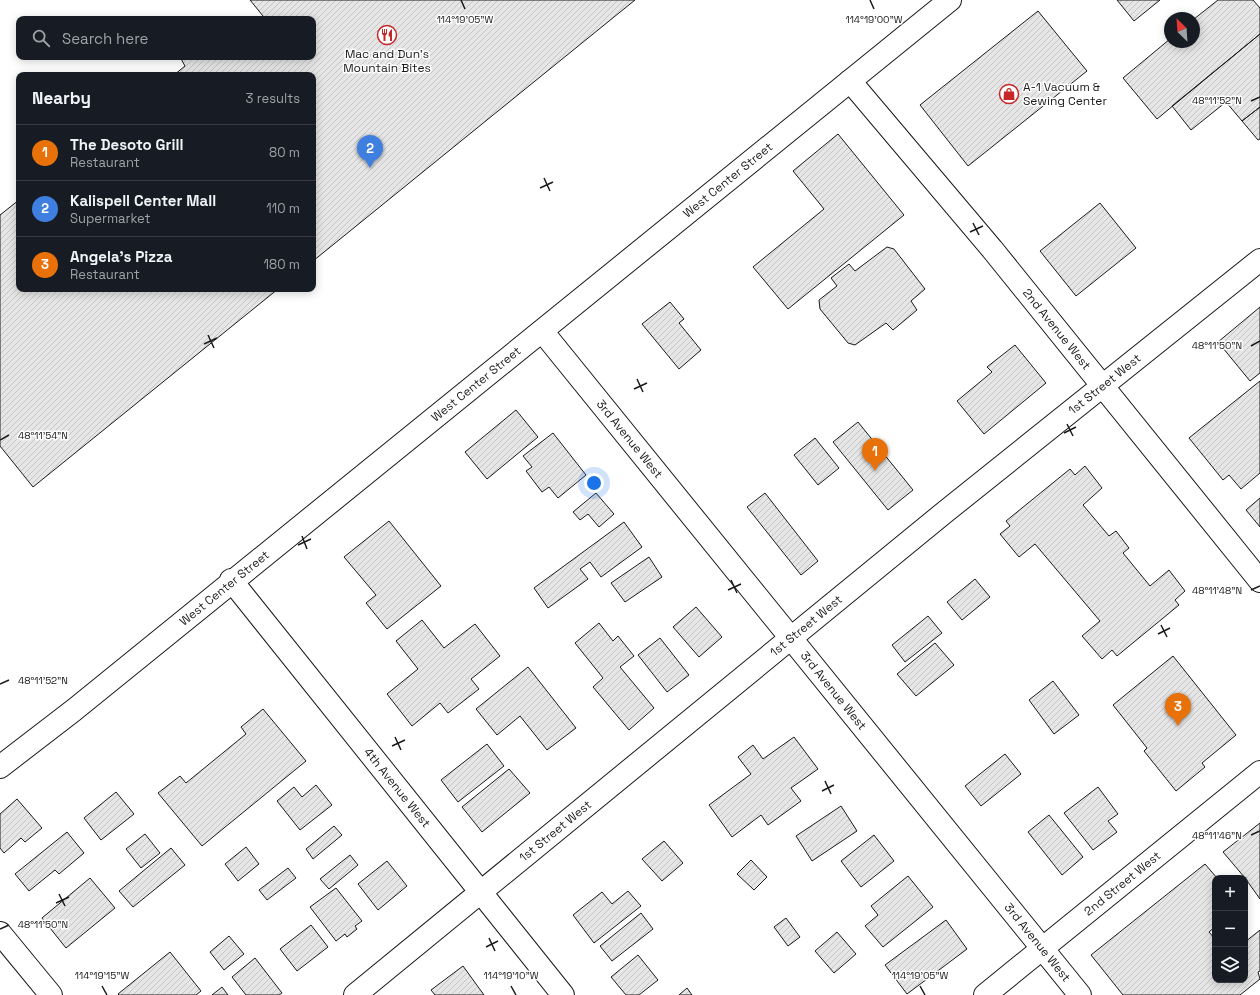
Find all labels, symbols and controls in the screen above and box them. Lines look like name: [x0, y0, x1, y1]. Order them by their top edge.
north arrow: [1164, 12, 1200, 48]
text: 114°19'05"W: [437, 13, 494, 26]
text: 114°19'00"W: [845, 13, 903, 26]
search box: [16, 16, 316, 60]
restaurant icon: Mac and Dun's Mountain Bites: [376, 24, 398, 46]
icon: search: [30, 27, 52, 49]
text: Search here: [62, 29, 148, 48]
place label: Mac and Dun's Mountain Bites: [343, 46, 431, 76]
place label: A-1 Vacuum & Sewing Center: [1023, 79, 1107, 109]
shop icon: A-1 Vacuum & Sewing Center: [998, 83, 1020, 105]
text: Nearby: [32, 87, 91, 109]
text: 3 results: [246, 90, 300, 107]
text: 48°11'52"N: [1192, 94, 1242, 107]
text: The Desoto Grill: [70, 135, 183, 154]
pin: 2: [357, 135, 383, 168]
street label: West Center Street: [680, 139, 776, 221]
text: 1: [42, 144, 48, 161]
text: 80 m: [269, 144, 300, 161]
text: Restaurant: [70, 154, 140, 171]
text: Kalispell Center Mall: [70, 191, 216, 210]
text: 2: [41, 200, 49, 217]
text: 110 m: [266, 200, 300, 217]
text: Supermarket: [70, 210, 151, 227]
text: Angela's Pizza: [70, 247, 172, 266]
text: 3: [41, 256, 49, 273]
text: 180 m: [264, 256, 300, 273]
text: Restaurant: [70, 266, 140, 283]
street label: 2nd Avenue West: [1019, 285, 1094, 373]
text: 48°11'50"N: [1192, 339, 1242, 352]
street label: West Center Street: [428, 343, 524, 425]
street label: 1st Street West: [1065, 350, 1144, 418]
street label: 3rd Avenue West: [593, 396, 666, 482]
text: 48°11'54"N: [18, 429, 68, 442]
pin: 1: [862, 438, 888, 471]
your location: [584, 473, 604, 493]
street label: West Center Street: [176, 547, 273, 629]
text: 48°11'48"N: [1192, 584, 1242, 597]
street label: 1st Street West: [767, 591, 846, 660]
street label: 3rd Avenue West: [797, 648, 870, 733]
text: 48°11'52"N: [18, 674, 68, 687]
pin: 3: [1165, 693, 1191, 726]
street label: 4th Avenue West: [360, 744, 434, 831]
street label: 1st Street West: [516, 797, 595, 865]
text: 48°11'46"N: [1192, 829, 1242, 842]
street label: 2nd Street West: [1081, 848, 1164, 919]
map controls: [1212, 875, 1248, 983]
button: +: [1212, 875, 1248, 911]
street label: 3rd Avenue West: [1001, 900, 1074, 985]
button: −: [1212, 911, 1248, 947]
text: 48°11'50"N: [18, 918, 68, 931]
button: layers: [1212, 947, 1248, 983]
text: 114°19'15"W: [75, 969, 129, 982]
text: 114°19'10"W: [484, 969, 539, 982]
text: 114°19'05"W: [892, 969, 949, 982]

